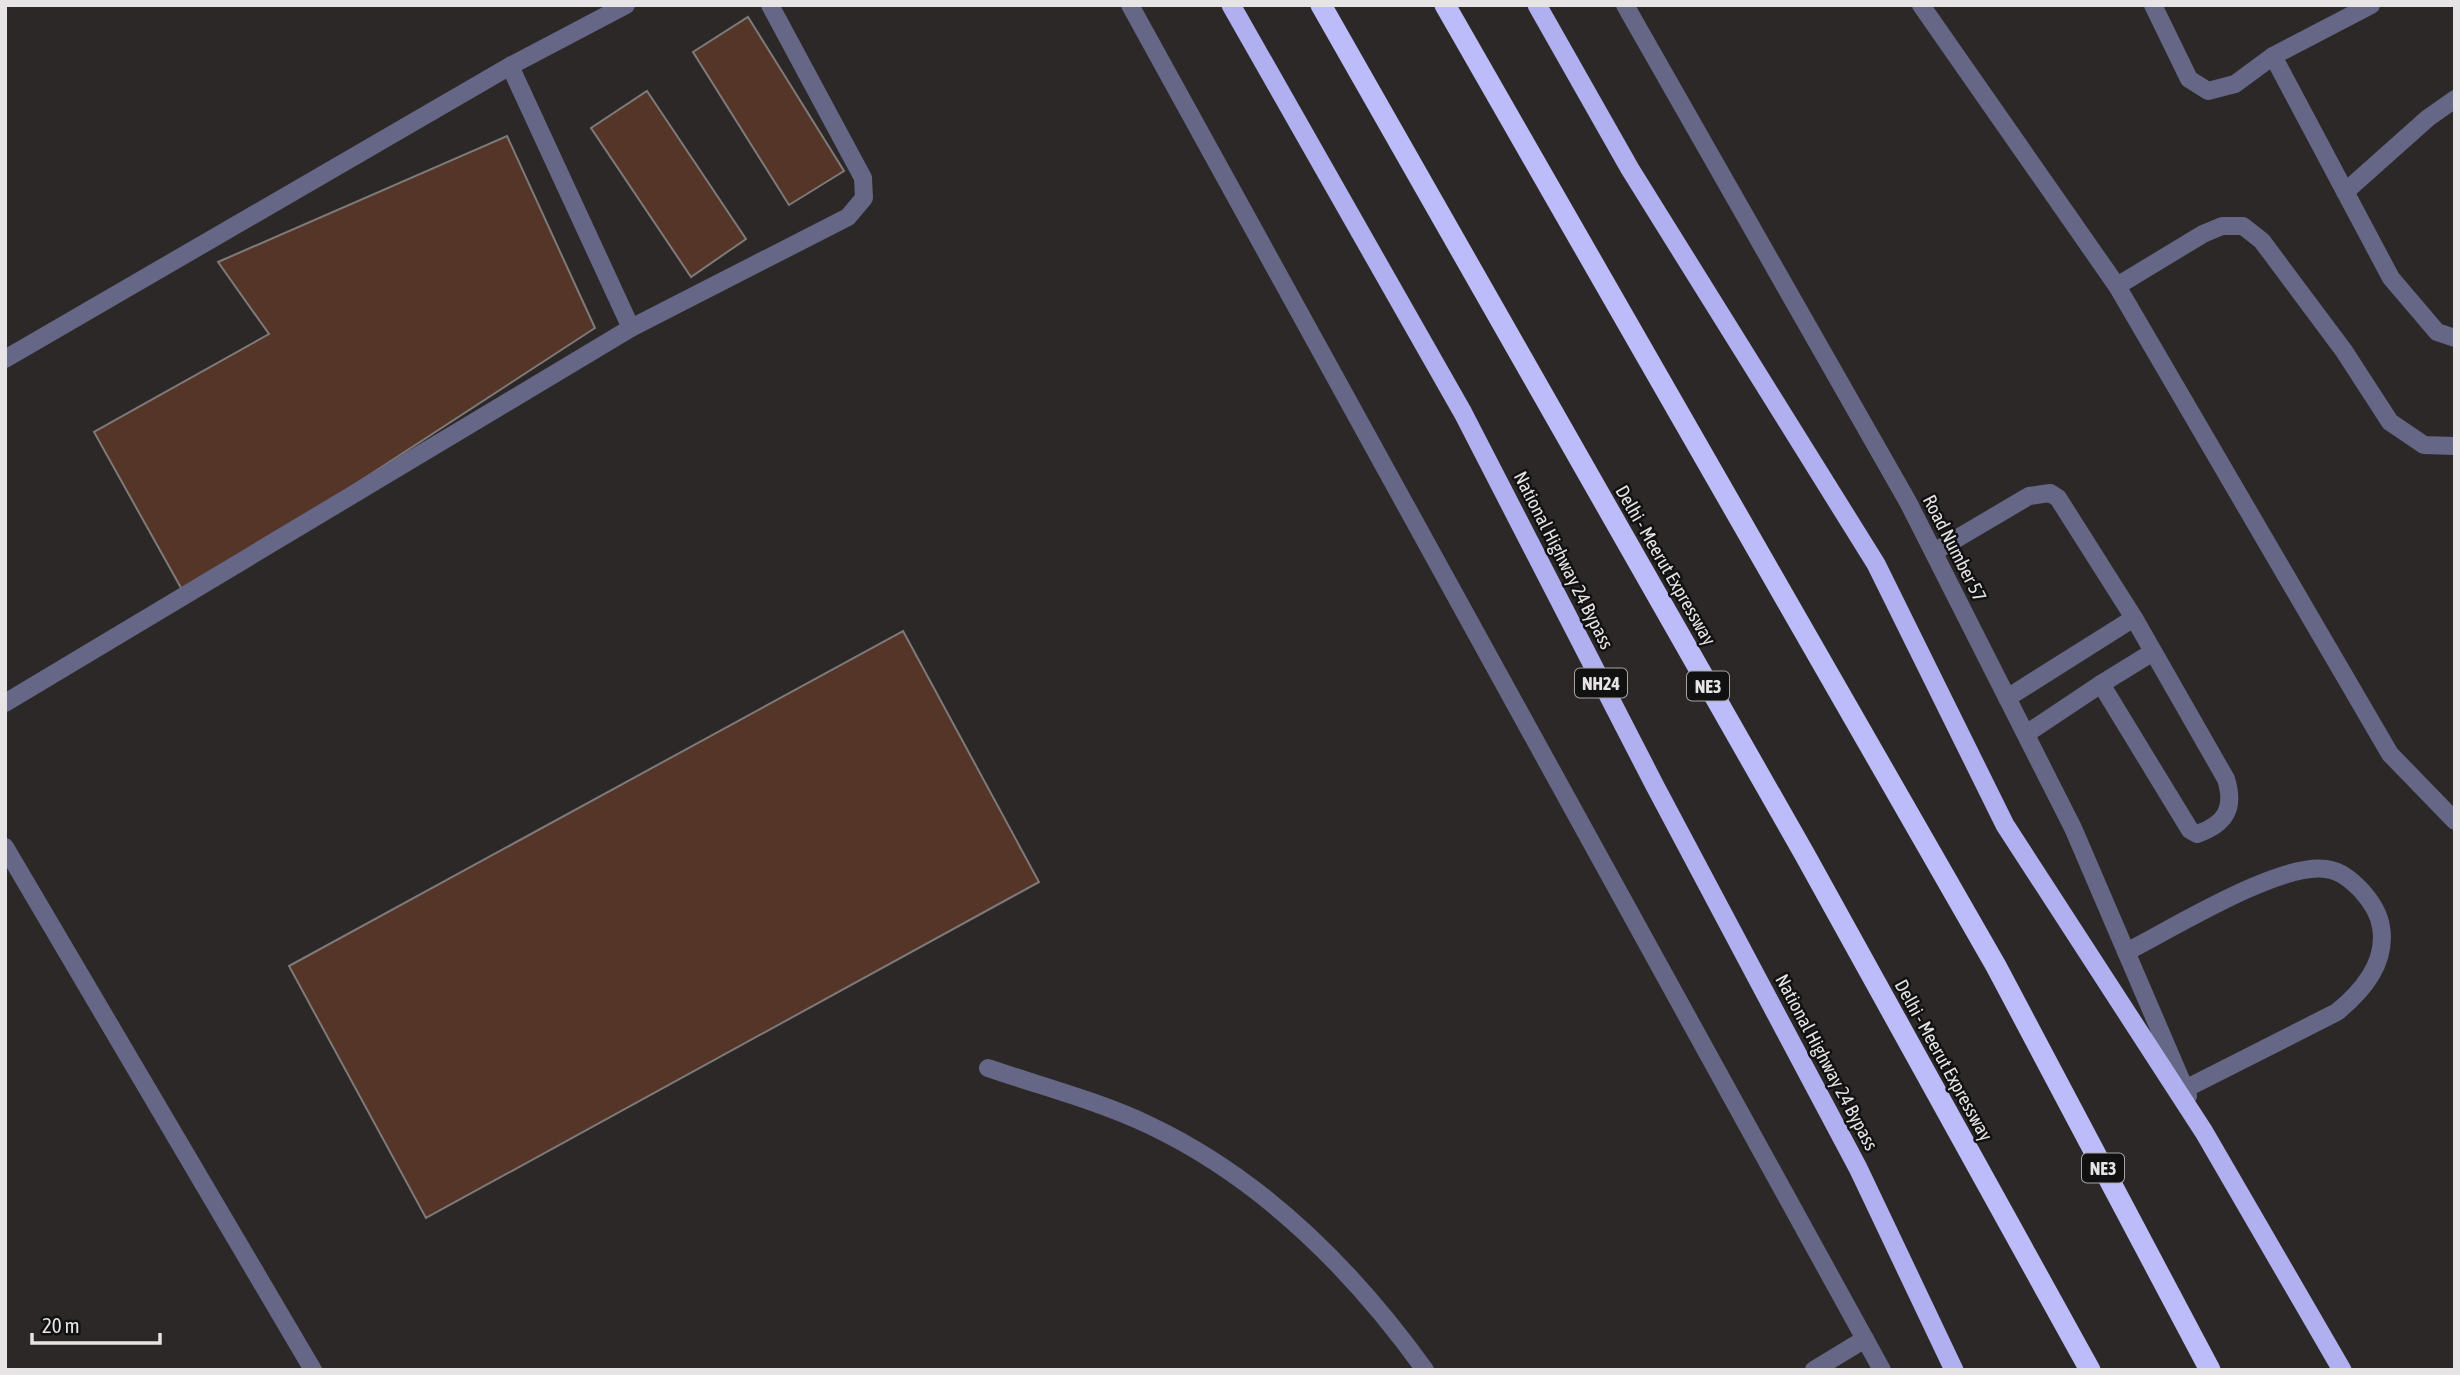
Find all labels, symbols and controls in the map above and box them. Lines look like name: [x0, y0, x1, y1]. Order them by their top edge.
street label: National Highway 24 Bypass: [1510, 468, 1618, 653]
street label: Delhi - Meerut Expressway: [1611, 481, 1721, 649]
street label: Road Number 57: [1919, 491, 1991, 605]
road number: NH24: [1575, 668, 1627, 698]
road number: NE3: [1687, 672, 1729, 700]
street label: National Highway 24 Bypass: [1771, 970, 1883, 1154]
street label: Delhi - Meerut Expressway: [1891, 976, 1998, 1145]
road number: NE3: [2082, 1154, 2124, 1182]
scale bar: [32, 1302, 159, 1346]
text: 20 m: [42, 1313, 80, 1337]

